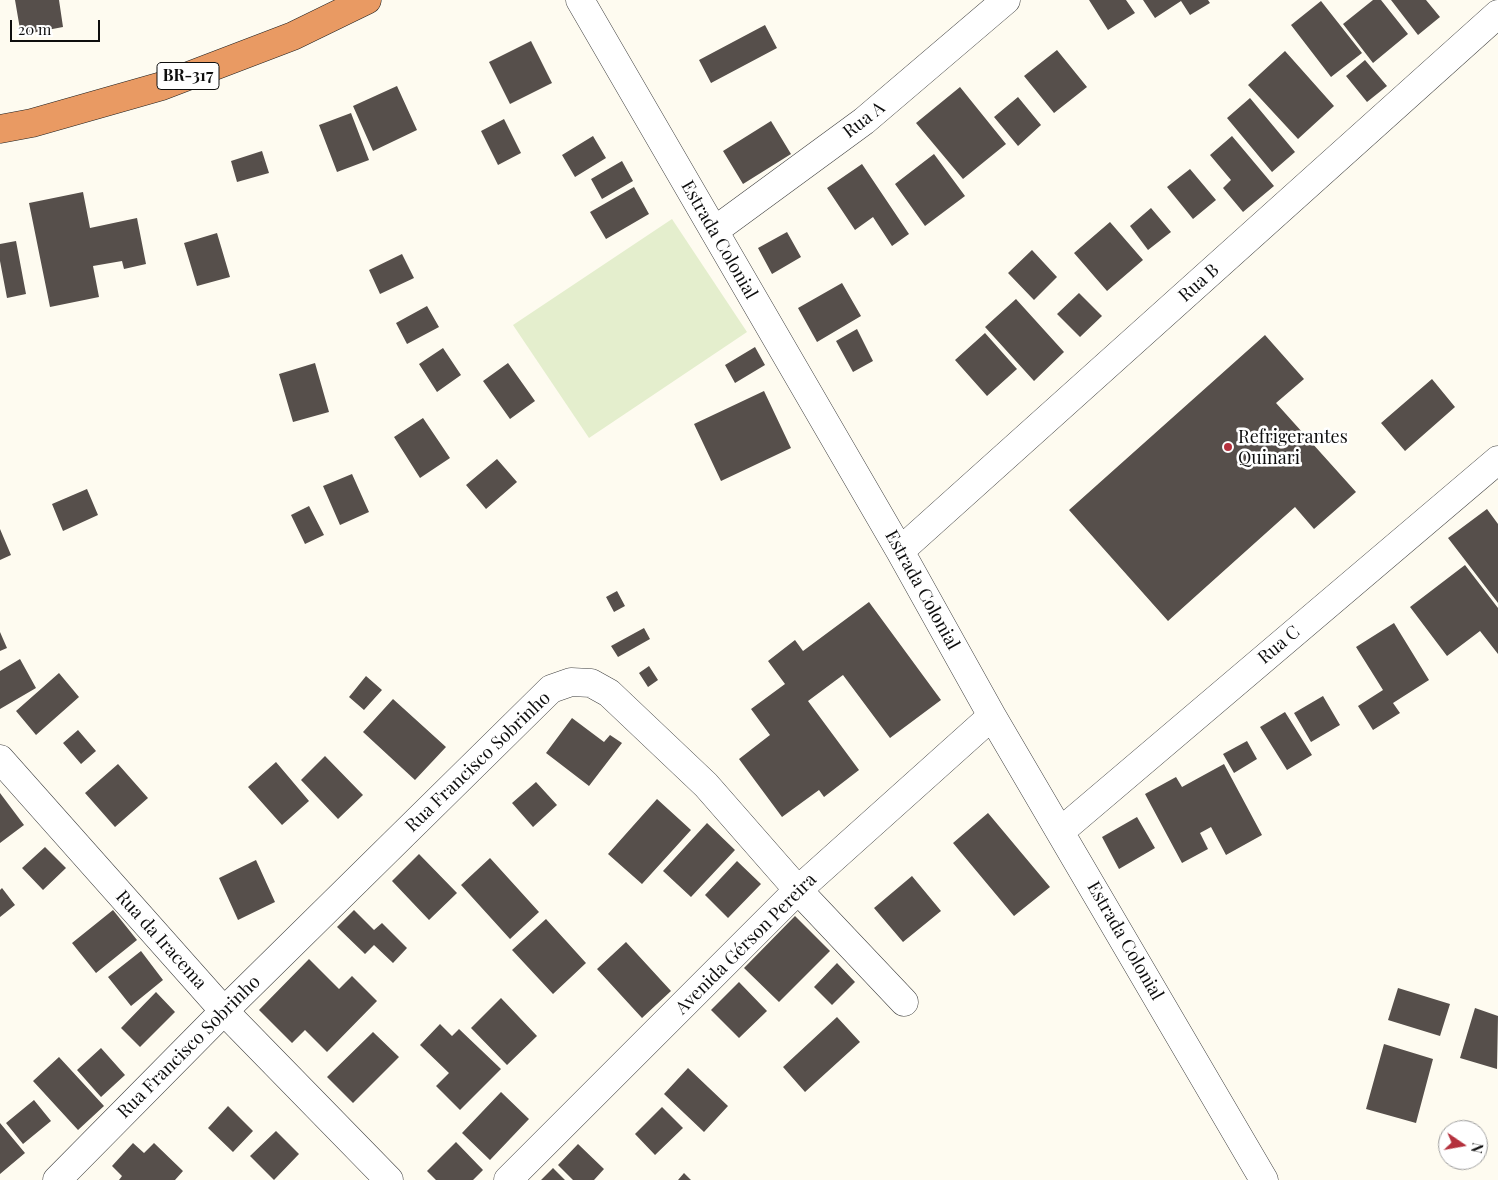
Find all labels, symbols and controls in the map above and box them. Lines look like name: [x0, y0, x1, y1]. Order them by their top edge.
scale bar: [12, 10, 102, 42]
text: 20 m: [18, 19, 51, 39]
road number: BR-317: [157, 62, 219, 90]
street label: Rua A: [839, 97, 889, 143]
street label: Estrada Colonial: [676, 177, 762, 303]
street label: Rua B: [1174, 259, 1224, 307]
place label: Refrigerantes Quinari: [1238, 426, 1348, 468]
marker: Refrigerantes Quinari: [1222, 441, 1234, 453]
street label: Estrada Colonial: [880, 526, 964, 654]
street label: Rua C: [1254, 621, 1304, 669]
street label: Rua Francisco Sobrinho: [401, 687, 555, 837]
street label: Avenida Gérson Pereira: [671, 869, 821, 1019]
street label: Estrada Colonial: [1082, 878, 1168, 1004]
street label: Rua da Iracema: [111, 886, 211, 994]
street label: Rua Francisco Sobrinho: [113, 971, 265, 1123]
north arrow: [1438, 1120, 1488, 1170]
text: N: [1467, 1141, 1488, 1155]

